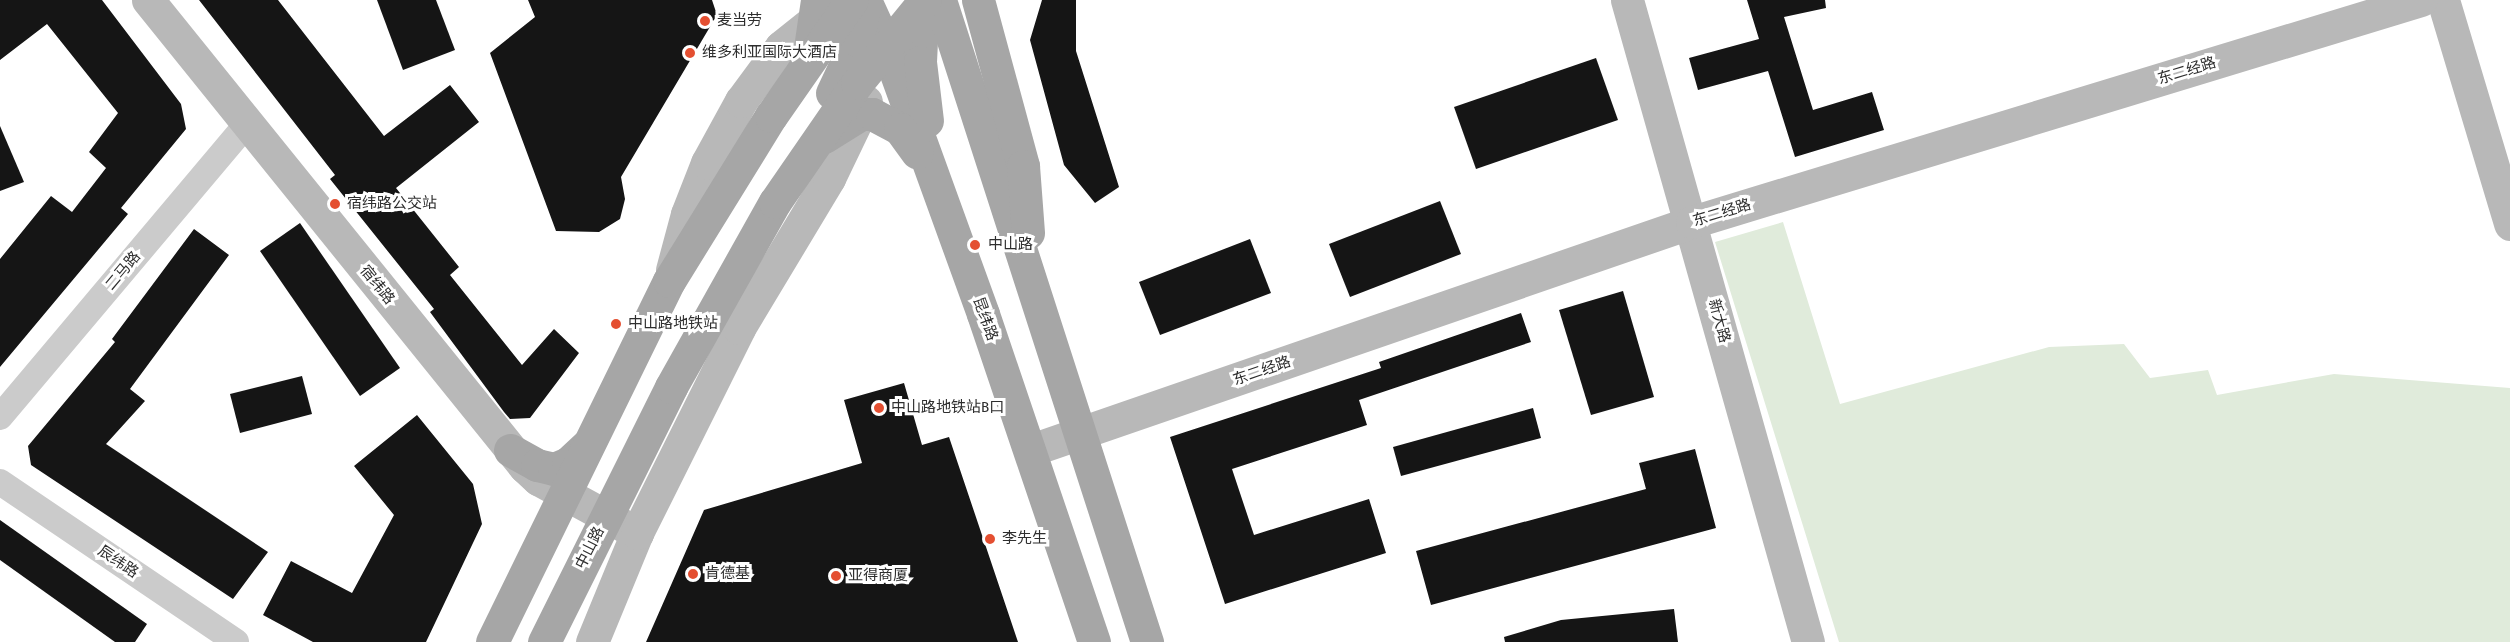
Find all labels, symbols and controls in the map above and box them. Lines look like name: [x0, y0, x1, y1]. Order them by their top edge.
place label: 麦当劳: [717, 12, 762, 30]
marker: 麦当劳: [698, 14, 712, 28]
place label: 维多利亚国际大酒店: [702, 44, 837, 62]
marker: 维多利亚国际大酒店: [683, 46, 697, 60]
street label: 东二经路: [2156, 54, 2218, 88]
place label: 宿纬路公交站: [347, 195, 437, 213]
street label: 东二经路: [1691, 196, 1753, 230]
marker: 宿纬路公交站: [328, 197, 342, 211]
marker: 中山路: [966, 236, 984, 254]
place label: 中山路: [988, 236, 1033, 254]
street label: 二马路: [102, 248, 144, 294]
street label: 宿纬路: [356, 262, 398, 308]
street label: 昆纬路: [969, 295, 1001, 343]
street label: 新大路: [1704, 297, 1734, 345]
place label: 中山路地铁站: [628, 315, 718, 333]
marker: 中山路地铁站: [609, 317, 623, 331]
street label: 东二经路: [1231, 353, 1293, 389]
place label: 中山路地铁站B口: [891, 399, 1004, 417]
marker: 中山路地铁站B口: [872, 401, 886, 415]
street label: 中山路: [572, 524, 608, 572]
place label: 李先生: [1002, 530, 1047, 548]
marker: 李先生: [983, 532, 997, 546]
street label: 辰纬路: [94, 542, 142, 582]
place label: 肯德基: [705, 565, 750, 583]
marker: 肯德基: [686, 567, 700, 581]
place label: 亚得商厦: [848, 567, 908, 585]
marker: 亚得商厦: [829, 569, 843, 583]

